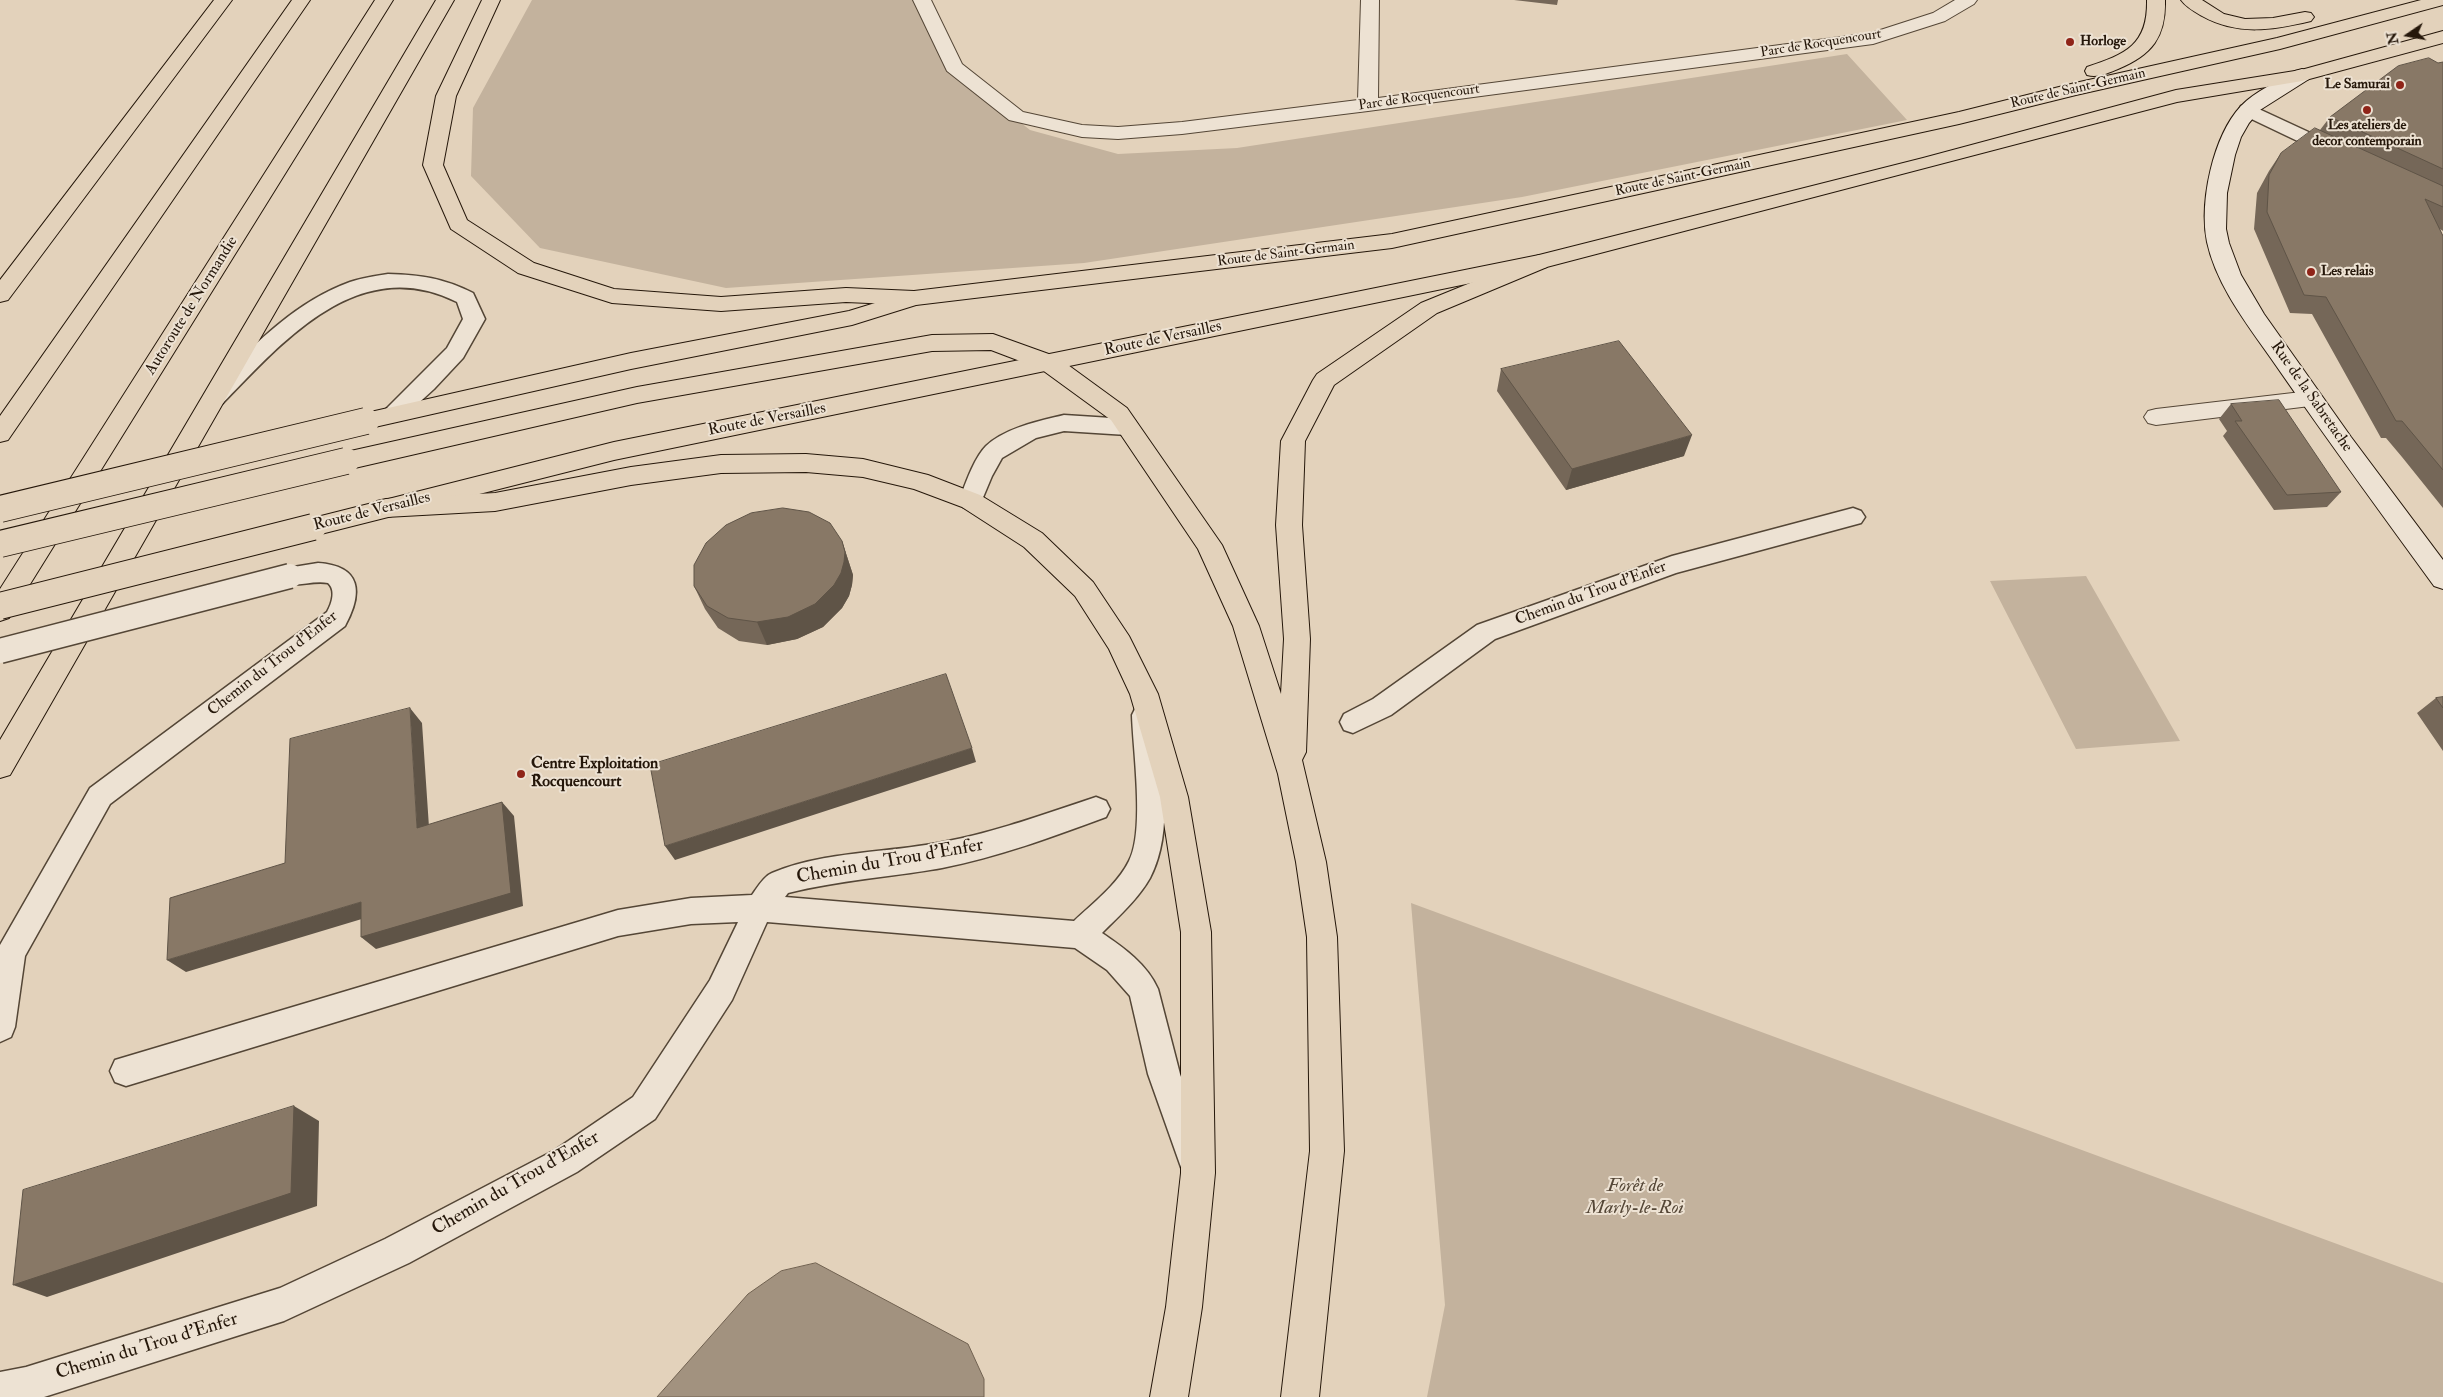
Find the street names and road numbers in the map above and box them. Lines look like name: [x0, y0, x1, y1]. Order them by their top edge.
street label: Parc de Rocquencourt: [1759, 26, 1883, 62]
street label: Route de Saint-Germain: [2009, 65, 2147, 113]
street label: Parc de Rocquencourt: [1357, 81, 1481, 115]
street label: Route de Saint-Germain: [1614, 155, 1752, 201]
street label: Autoroute de Normandie: [142, 233, 242, 379]
street label: Route de Saint-Germain: [1216, 237, 1356, 271]
street label: Route de Versailles: [1102, 317, 1224, 361]
street label: Rue de la Sabretache: [2266, 338, 2356, 456]
street label: Route de Versailles: [706, 399, 828, 441]
street label: Route de Versailles: [312, 488, 432, 536]
street label: Chemin du Trou d'Enfer: [1513, 558, 1669, 630]
street label: Chemin du Trou d'Enfer: [204, 607, 342, 721]
street label: Chemin du Trou d'Enfer: [795, 834, 985, 890]
street label: Chemin du Trou d'Enfer: [428, 1127, 604, 1241]
street label: Chemin du Trou d'Enfer: [53, 1308, 241, 1386]

